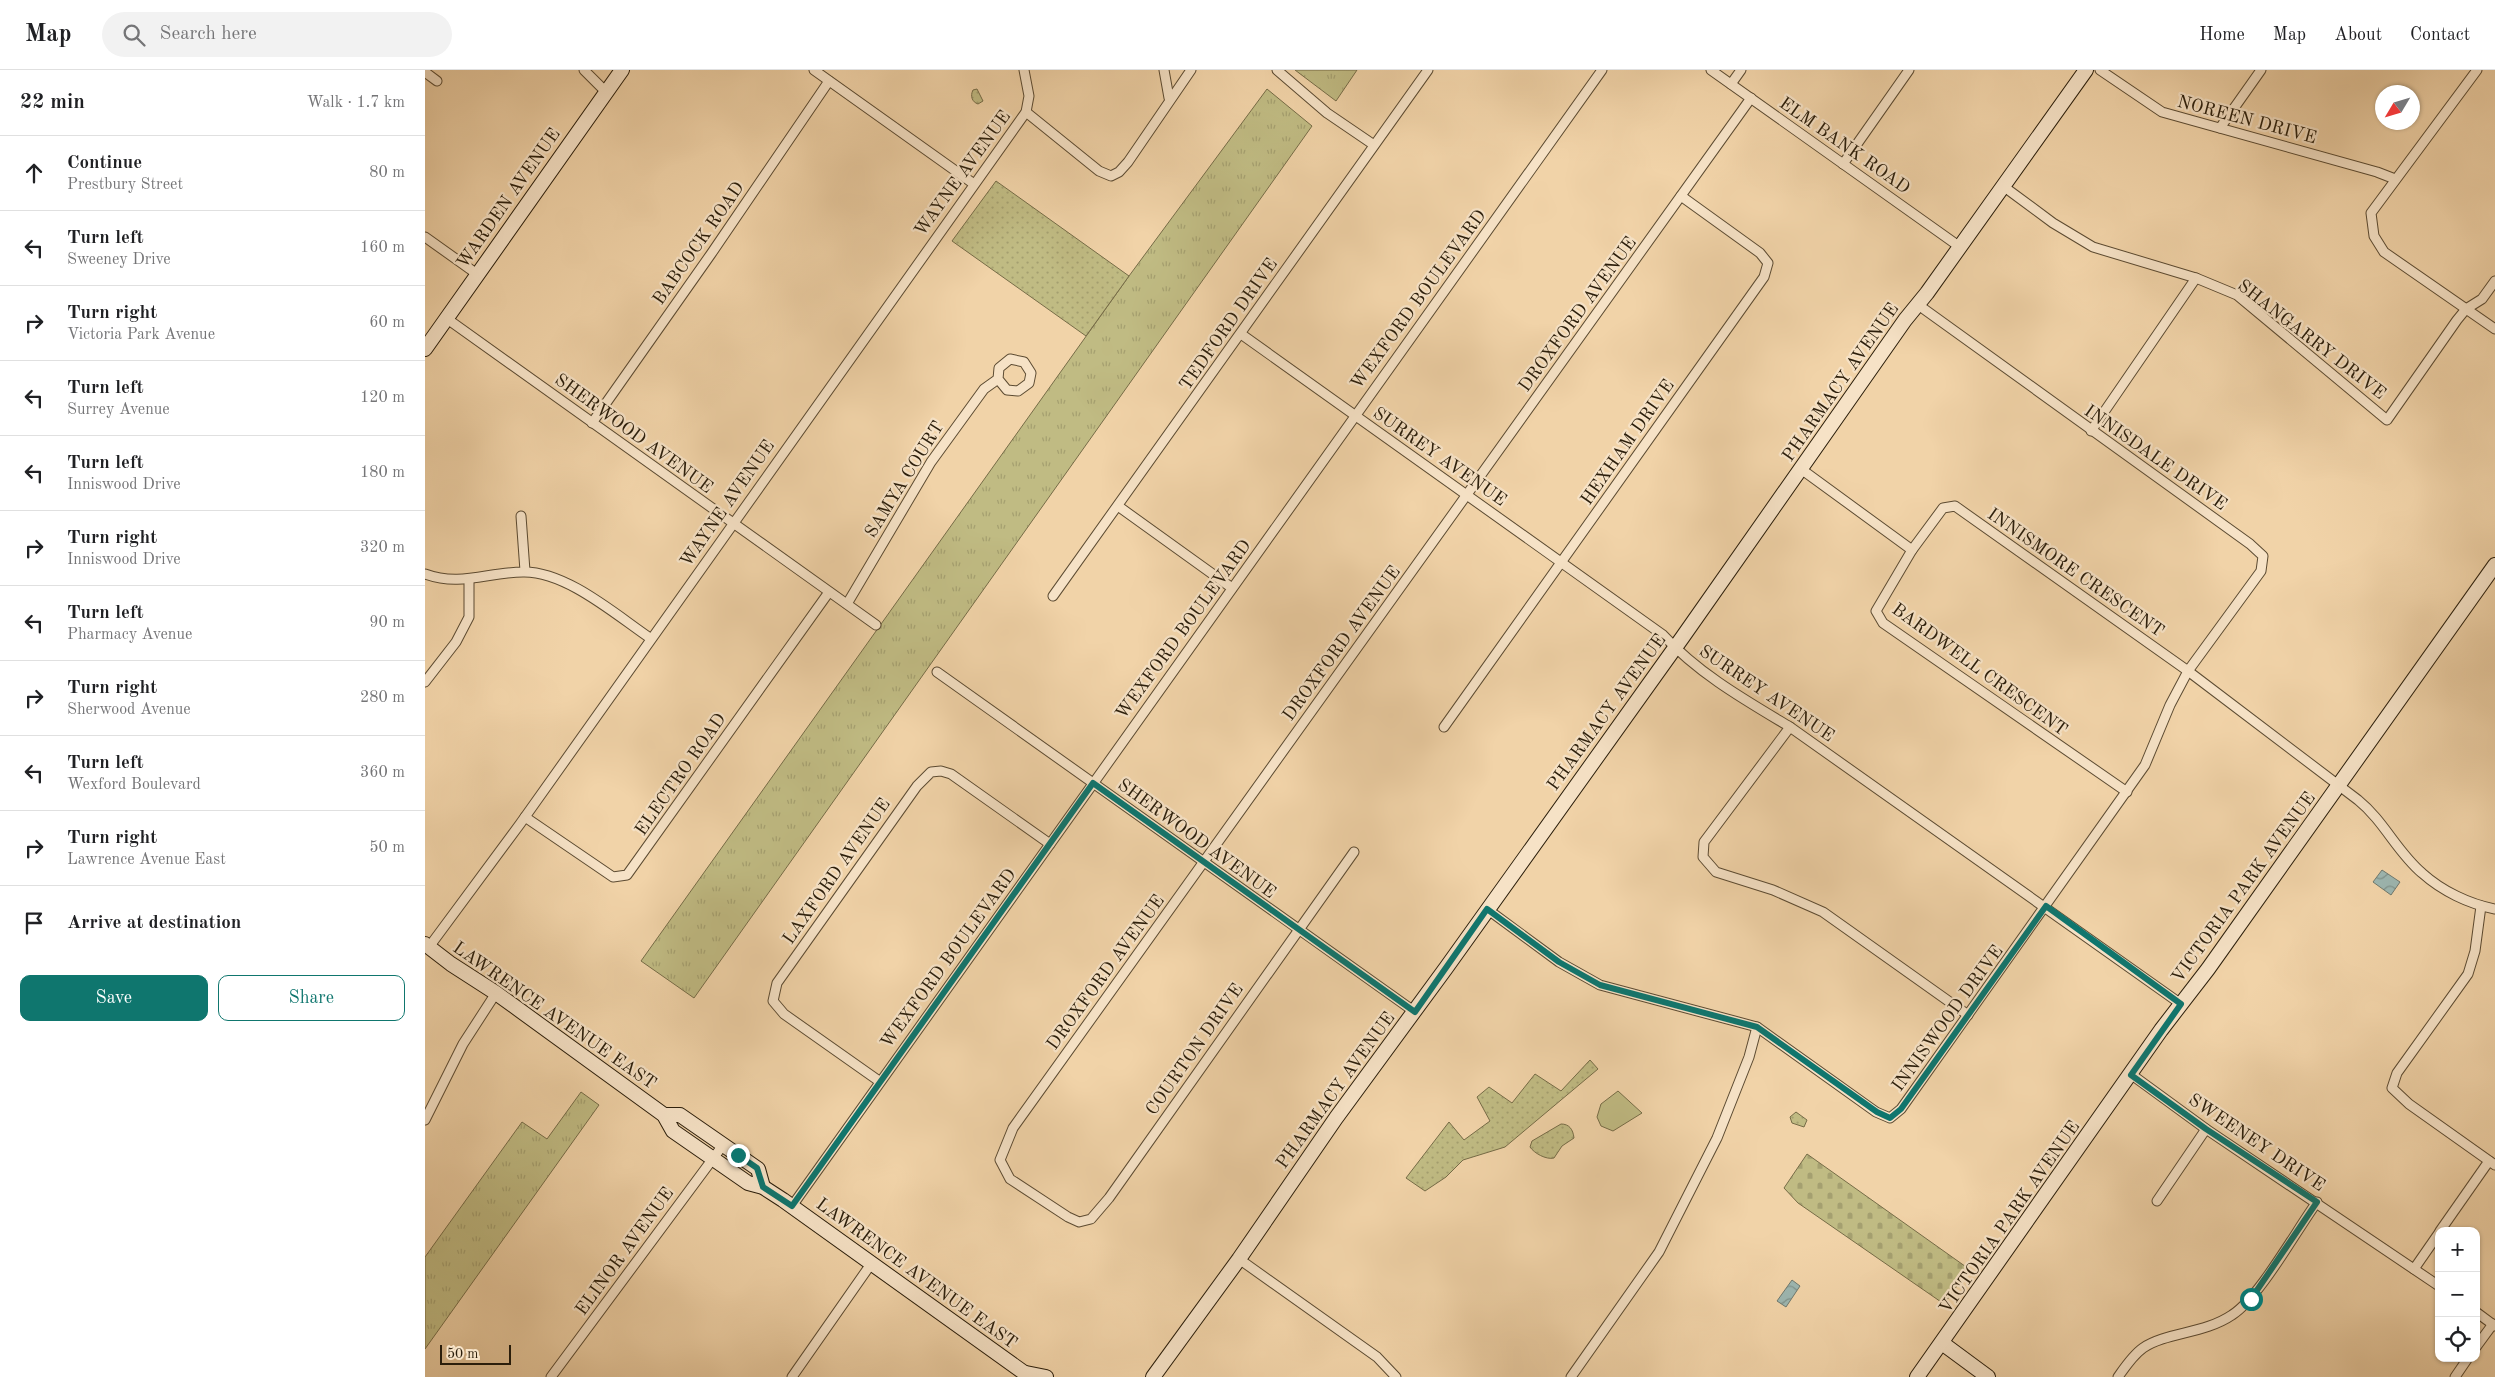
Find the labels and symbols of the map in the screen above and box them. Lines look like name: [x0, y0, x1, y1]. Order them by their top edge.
north arrow: [2375, 85, 2420, 130]
street label: NOREEN DRIVE: [2175, 93, 2318, 147]
street label: ELM BANK ROAD: [1776, 94, 1913, 198]
street label: WAYNE AVENUE: [911, 108, 1014, 240]
street label: WARDEN AVENUE: [454, 125, 564, 272]
street label: BABCOCK ROAD: [650, 179, 748, 308]
street label: WEXFORD BOULEVARD: [1348, 207, 1490, 393]
street label: DROXFORD AVENUE: [1516, 234, 1640, 395]
street label: TEDFORD DRIVE: [1177, 255, 1281, 394]
street label: SHANGARRY DRIVE: [2234, 276, 2389, 403]
street label: PHARMACY AVENUE: [1779, 300, 1902, 465]
street label: SHERWOOD AVENUE: [551, 371, 716, 497]
street label: HEXHAM DRIVE: [1578, 377, 1678, 509]
street label: INNISDALE DRIVE: [2081, 402, 2230, 514]
street label: SURREY AVENUE: [1369, 404, 1510, 510]
street label: SAMYA COURT: [862, 418, 948, 541]
street label: WAYNE AVENUE: [677, 437, 778, 570]
street label: INNISMORE CRESCENT: [1984, 505, 2167, 641]
street label: WEXFORD BOULEVARD: [1113, 537, 1255, 723]
street label: DROXFORD AVENUE: [1280, 563, 1404, 724]
street label: BARDWELL CRESCENT: [1888, 600, 2071, 739]
street label: PHARMACY AVENUE: [1544, 631, 1670, 794]
street label: SURREY AVENUE: [1696, 642, 1837, 746]
street label: ELECTRO ROAD: [632, 710, 730, 839]
street label: SHERWOOD AVENUE: [1114, 776, 1279, 902]
street label: VICTORIA PARK AVENUE: [2169, 789, 2319, 986]
street label: LAXFORD AVENUE: [780, 795, 894, 948]
street label: WEXFORD BOULEVARD: [878, 866, 1020, 1052]
street label: DROXFORD AVENUE: [1044, 892, 1168, 1053]
street label: LAWRENCE AVENUE EAST: [450, 939, 659, 1093]
street label: INNISWOOD DRIVE: [1889, 942, 2007, 1095]
street label: COURTON DRIVE: [1143, 981, 1247, 1119]
street label: PHARMACY AVENUE: [1273, 1009, 1399, 1172]
street label: SWEENEY DRIVE: [2185, 1091, 2328, 1195]
street label: VICTORIA PARK AVENUE: [1936, 1118, 2083, 1317]
route end: [727, 1144, 750, 1167]
street label: ELINOR AVENUE: [572, 1184, 677, 1319]
street label: LAWRENCE AVENUE EAST: [813, 1195, 1020, 1353]
route start: [2240, 1288, 2263, 1311]
scale bar: [440, 1342, 511, 1365]

